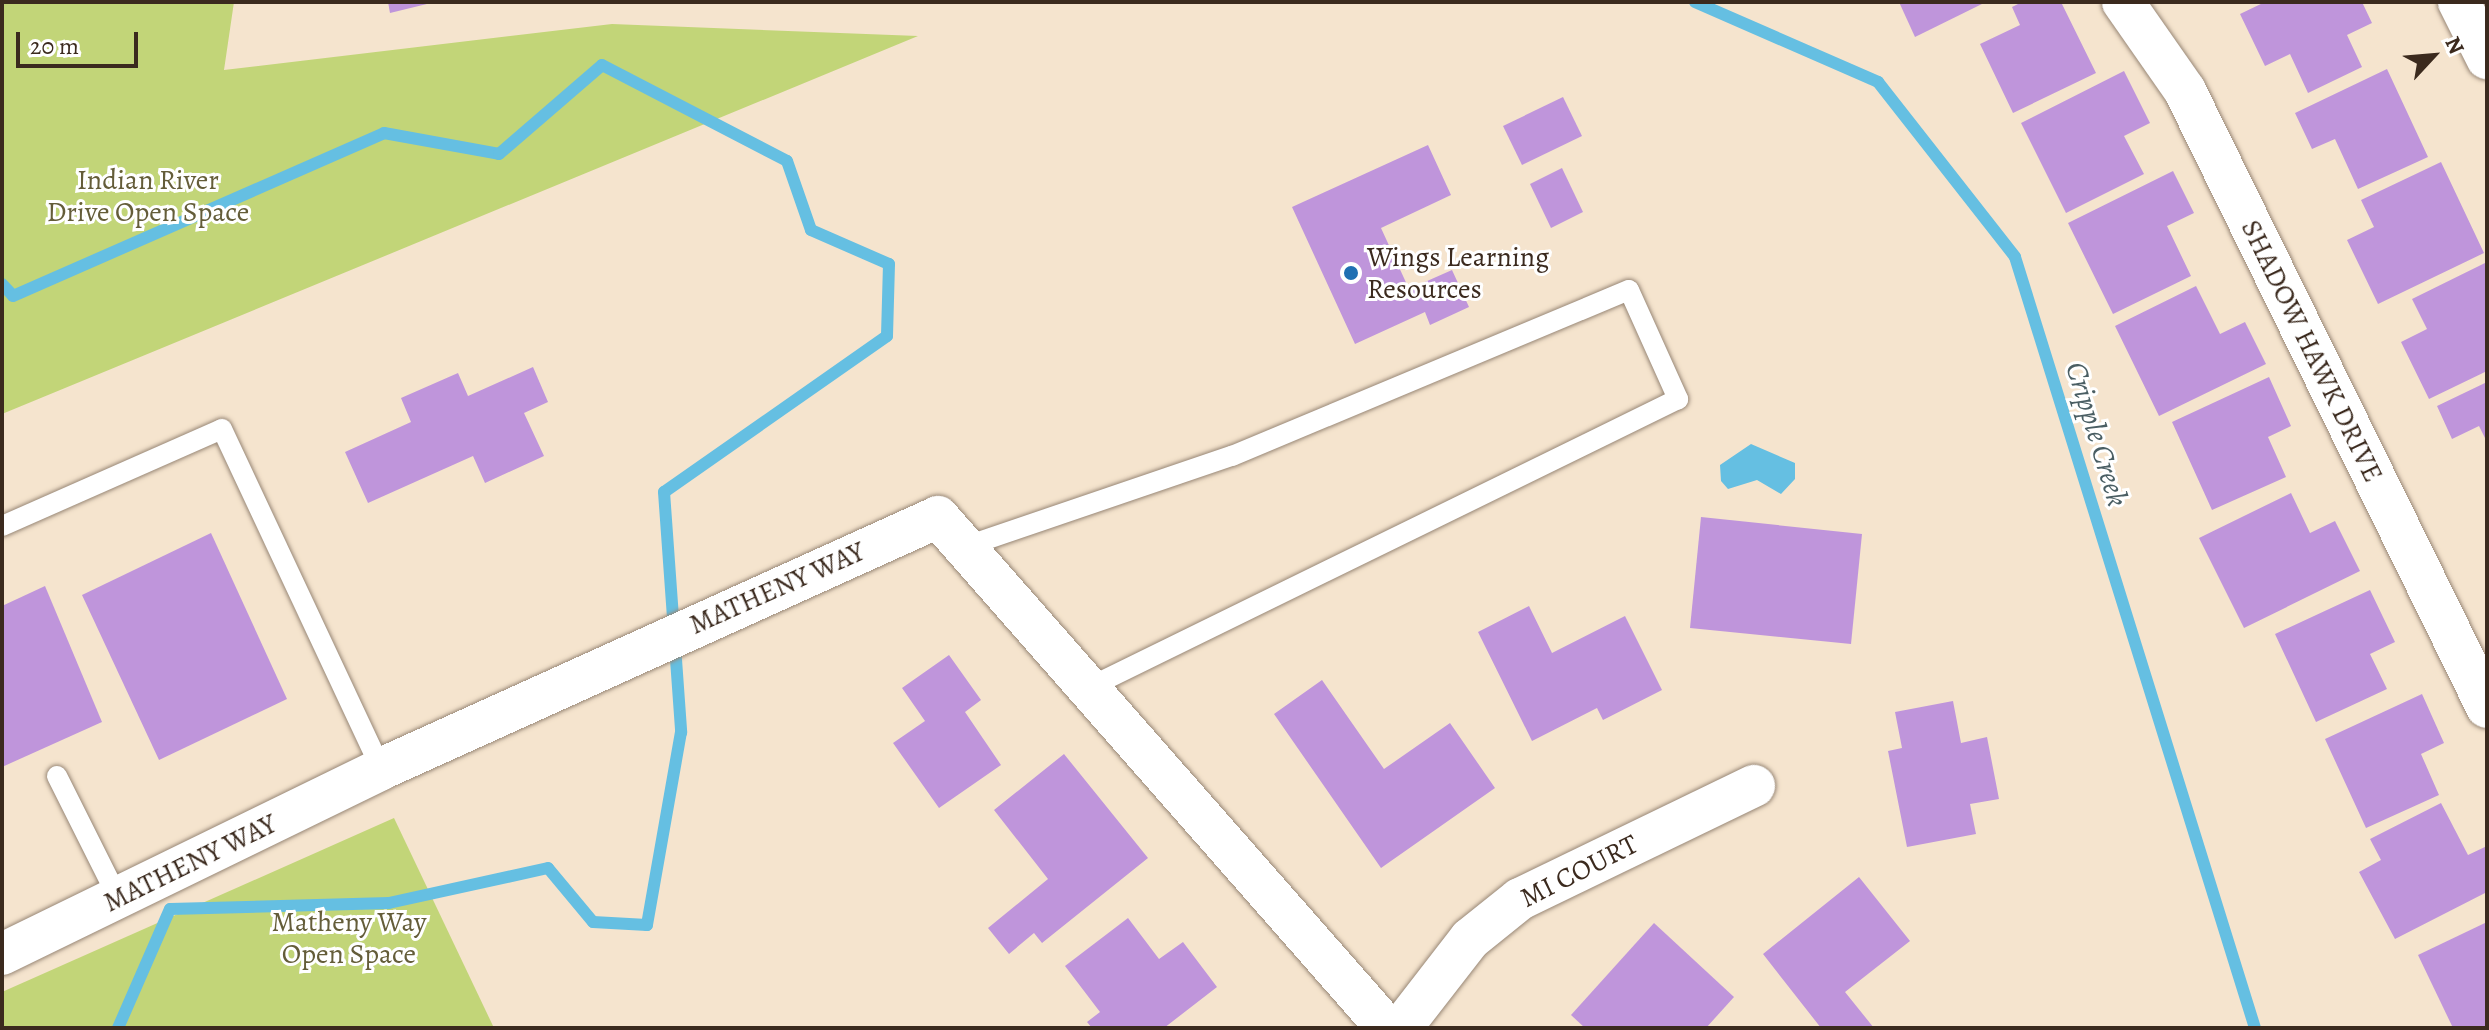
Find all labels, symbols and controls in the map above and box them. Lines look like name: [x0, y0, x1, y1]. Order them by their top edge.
scale bar: [20, 16, 142, 66]
north arrow: [2393, 16, 2473, 96]
text: 20 m: [30, 30, 79, 62]
text: N: [2438, 32, 2472, 59]
park label: Indian River Drive Open Space: [47, 163, 249, 229]
street label: SHADOW HAWK DRIVE: [2234, 214, 2390, 488]
place label: Wings Learning Resources: [1367, 240, 1549, 306]
marker: Wings Learning Resources: [1342, 264, 1360, 282]
water label: Cripple Creek: [2058, 357, 2136, 511]
street label: MATHENY WAY: [684, 534, 870, 642]
street label: MATHENY WAY: [98, 807, 282, 919]
street label: MI COURT: [1515, 827, 1643, 915]
park label: Matheny Way Open Space: [272, 905, 426, 971]

